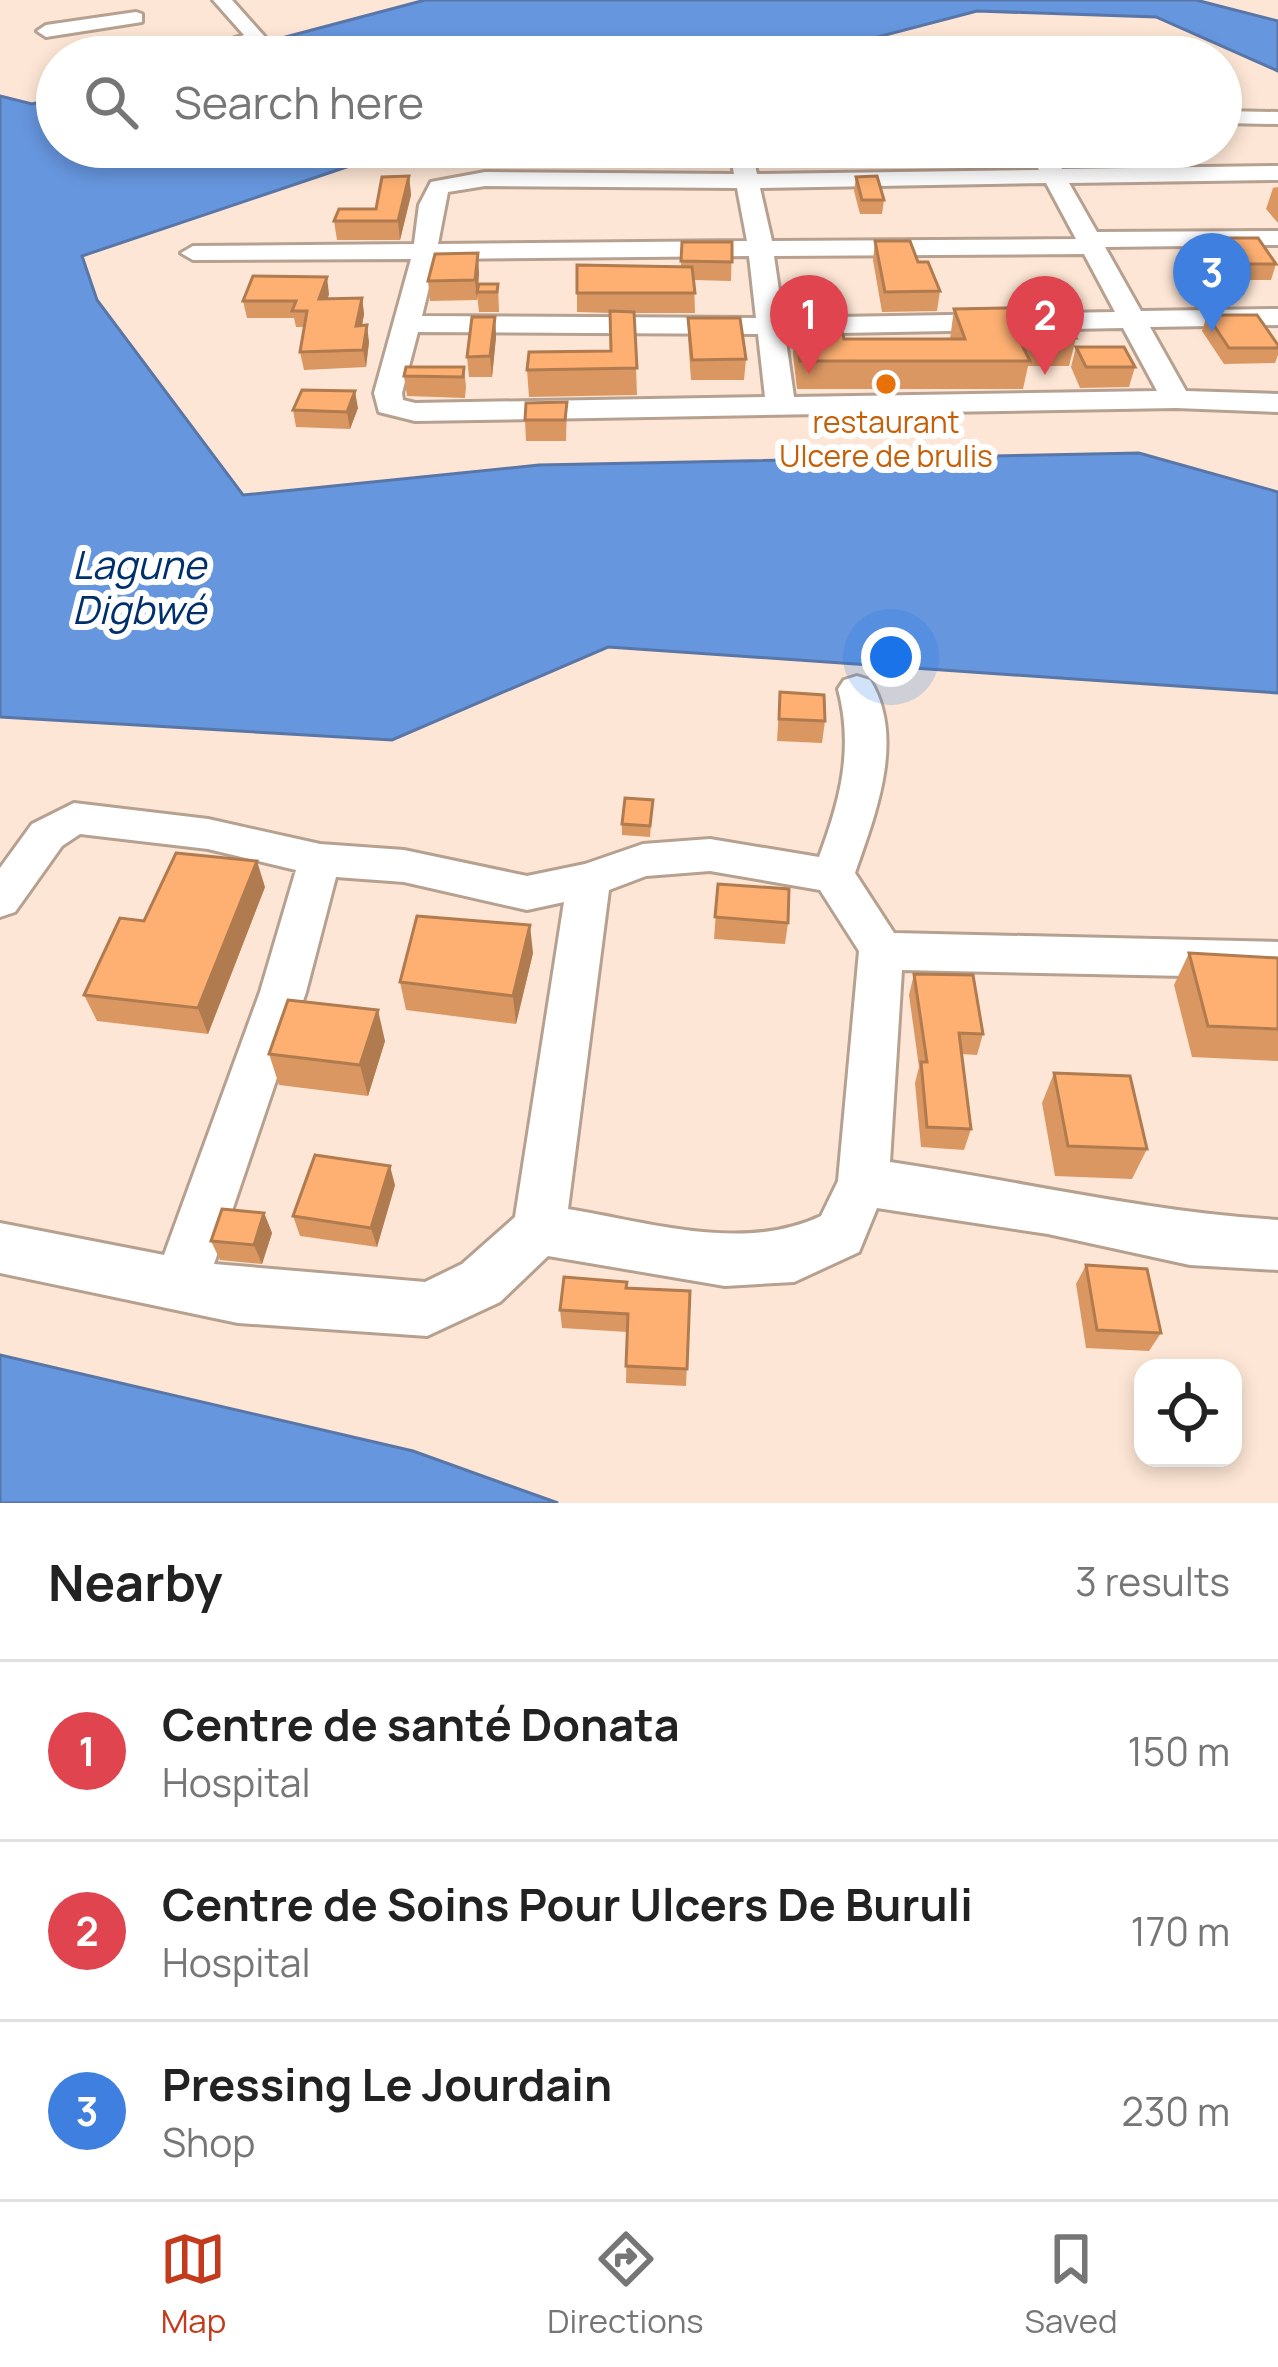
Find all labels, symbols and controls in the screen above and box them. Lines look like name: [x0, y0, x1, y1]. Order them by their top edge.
search box: [36, 36, 1242, 168]
icon: search: [78, 69, 144, 135]
text: Search here: [174, 71, 424, 133]
pin: 3: [1173, 233, 1251, 332]
pin: 1: [770, 275, 848, 374]
pin: 2: [1006, 276, 1084, 375]
marker: restaurant Ulcere de brulis: [873, 371, 899, 397]
place label: restaurant Ulcere de brulis: [779, 401, 993, 476]
water label: Lagune Digbwé: [72, 537, 208, 636]
your location: [861, 627, 921, 687]
map controls: [1134, 1359, 1242, 1467]
button: locate: [1134, 1359, 1242, 1467]
text: Nearby: [48, 1547, 223, 1616]
text: 3 results: [1075, 1554, 1230, 1608]
text: Centre de santé Donata: [162, 1693, 680, 1755]
text: 1: [78, 1724, 96, 1778]
text: 150 m: [1128, 1724, 1230, 1778]
text: Hospital: [162, 1755, 311, 1809]
text: Centre de Soins Pour Ulcers De Buruli: [162, 1873, 973, 1935]
text: 2: [75, 1904, 99, 1958]
text: 170 m: [1131, 1904, 1230, 1958]
text: Hospital: [162, 1935, 311, 1989]
text: Pressing Le Jourdain: [162, 2053, 612, 2115]
text: 3: [76, 2084, 98, 2138]
text: 230 m: [1122, 2084, 1230, 2138]
text: Shop: [162, 2115, 255, 2169]
tab: Map: [160, 2226, 226, 2343]
tab: Directions: [547, 2226, 704, 2343]
tab: Saved: [1025, 2226, 1118, 2343]

